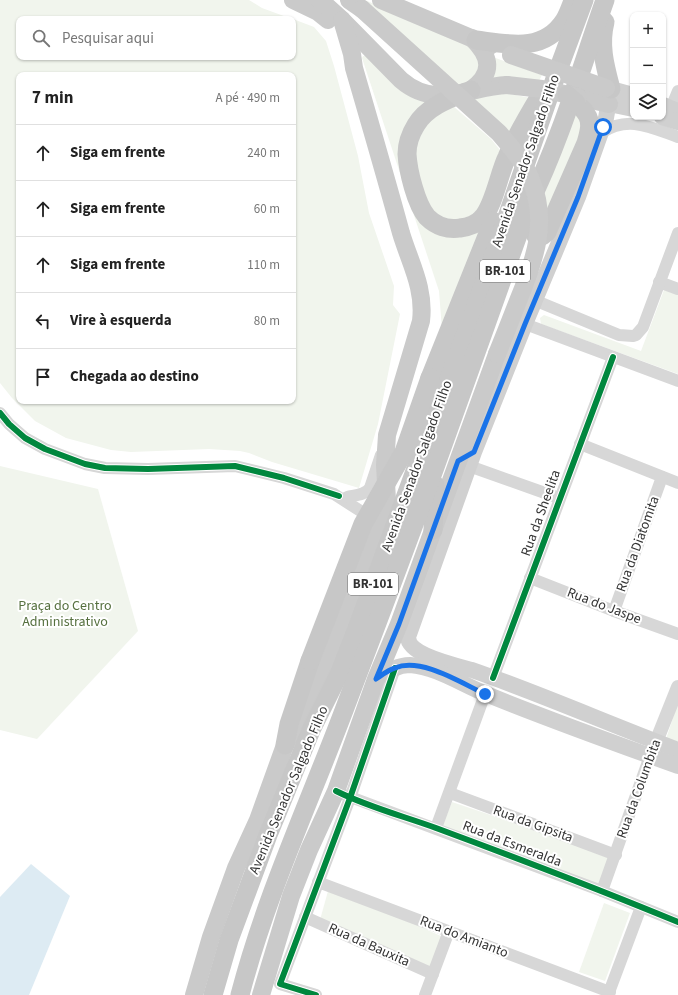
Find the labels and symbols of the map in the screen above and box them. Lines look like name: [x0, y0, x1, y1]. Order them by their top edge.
street label: Avenida Senador Salgado Filho: [487, 72, 565, 250]
route start: [594, 118, 612, 136]
road number: BR-101: [480, 260, 530, 282]
street label: Avenida Senador Salgado Filho: [377, 377, 457, 555]
street label: Rua da Sheelita: [516, 467, 566, 559]
street label: Rua da Diatomita: [611, 493, 665, 595]
road number: BR-101: [348, 573, 398, 595]
street label: Rua do Jaspe: [564, 583, 644, 629]
park label: Praça do Centro Administrativo: [18, 596, 112, 632]
route end: [476, 685, 494, 703]
street label: Avenida Senador Salgado Filho: [244, 703, 334, 877]
street label: Rua da Columbita: [612, 737, 666, 841]
street label: Rua da Gipsita: [490, 800, 576, 848]
street label: Rua da Esmeralda: [459, 816, 565, 872]
street label: Rua do Amianto: [417, 911, 511, 963]
street label: Rua da Bauxita: [325, 918, 413, 972]

